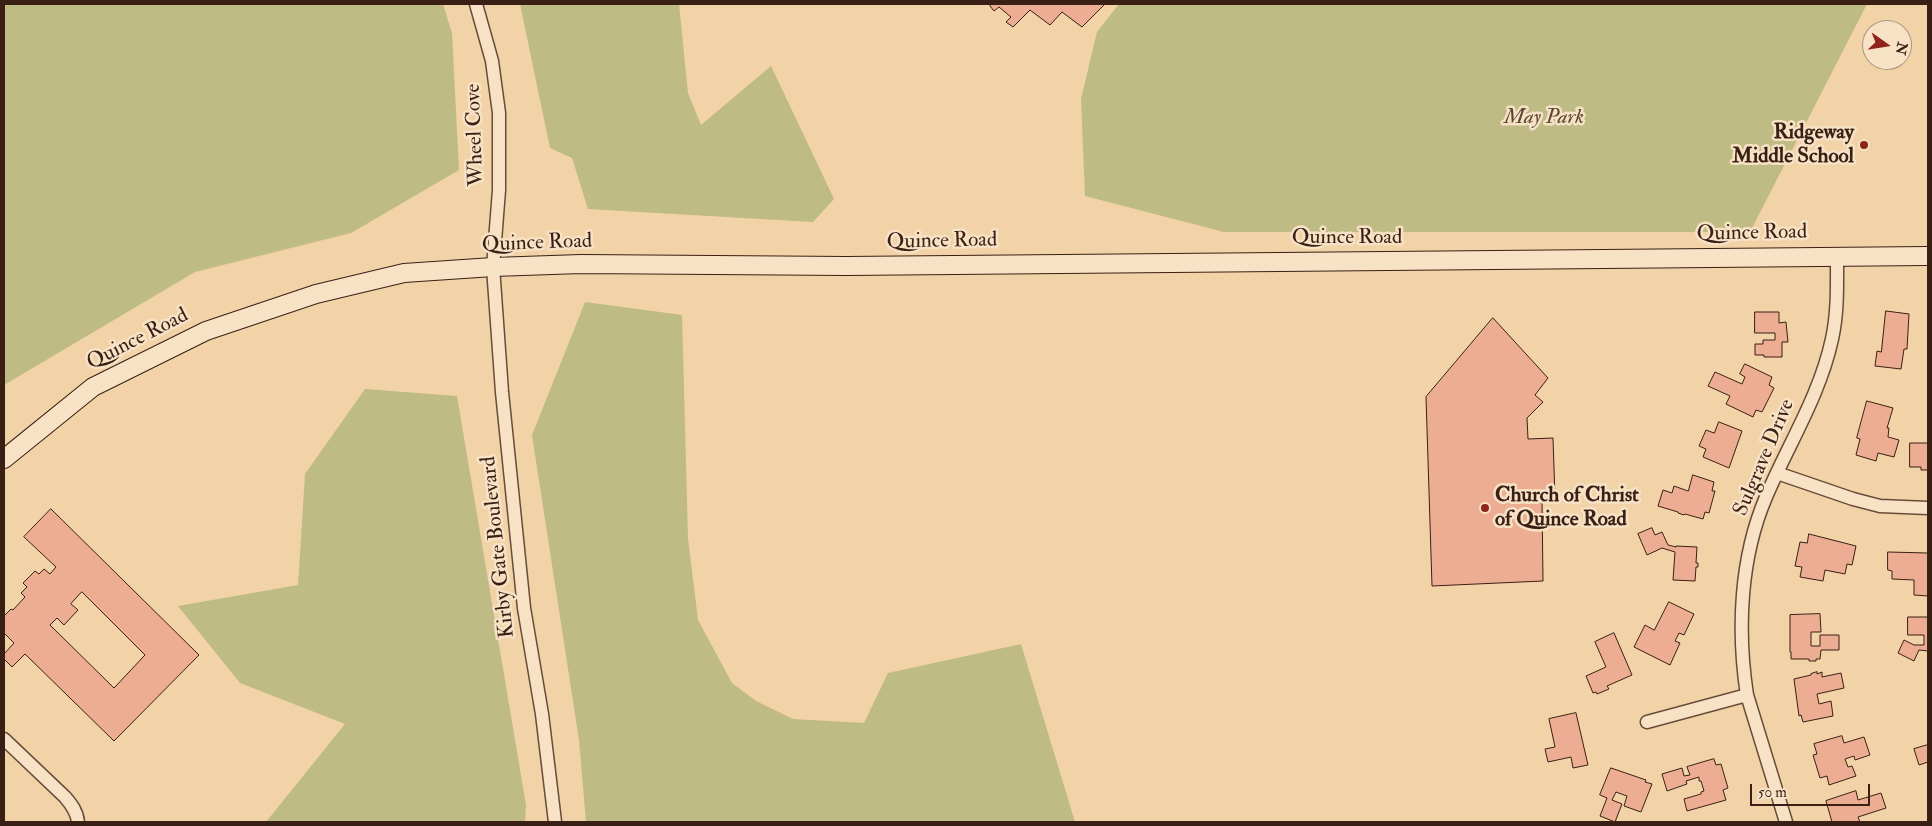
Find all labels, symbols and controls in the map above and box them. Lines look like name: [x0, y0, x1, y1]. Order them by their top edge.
north arrow: [1862, 20, 1912, 70]
text: N: [1891, 40, 1911, 56]
street label: Wheel Cove: [462, 83, 490, 187]
park label: May Park: [1504, 105, 1584, 131]
place label: Ridgeway Middle School: [1732, 120, 1854, 170]
marker: Ridgeway Middle School: [1858, 139, 1870, 151]
street label: Quince Road: [1697, 220, 1807, 248]
street label: Quince Road: [1292, 225, 1402, 251]
street label: Quince Road: [887, 228, 997, 256]
street label: Quince Road: [481, 229, 593, 259]
street label: Quince Road: [83, 304, 193, 376]
street label: Sulgrave Drive: [1729, 396, 1801, 520]
street label: Kirby Gate Boulevard: [477, 455, 521, 639]
place label: Church of Christ of Quince Road: [1495, 483, 1639, 533]
marker: Church of Christ of Quince Road: [1479, 502, 1491, 514]
scale bar: [1752, 774, 1872, 806]
text: 50 m: [1758, 783, 1787, 802]

